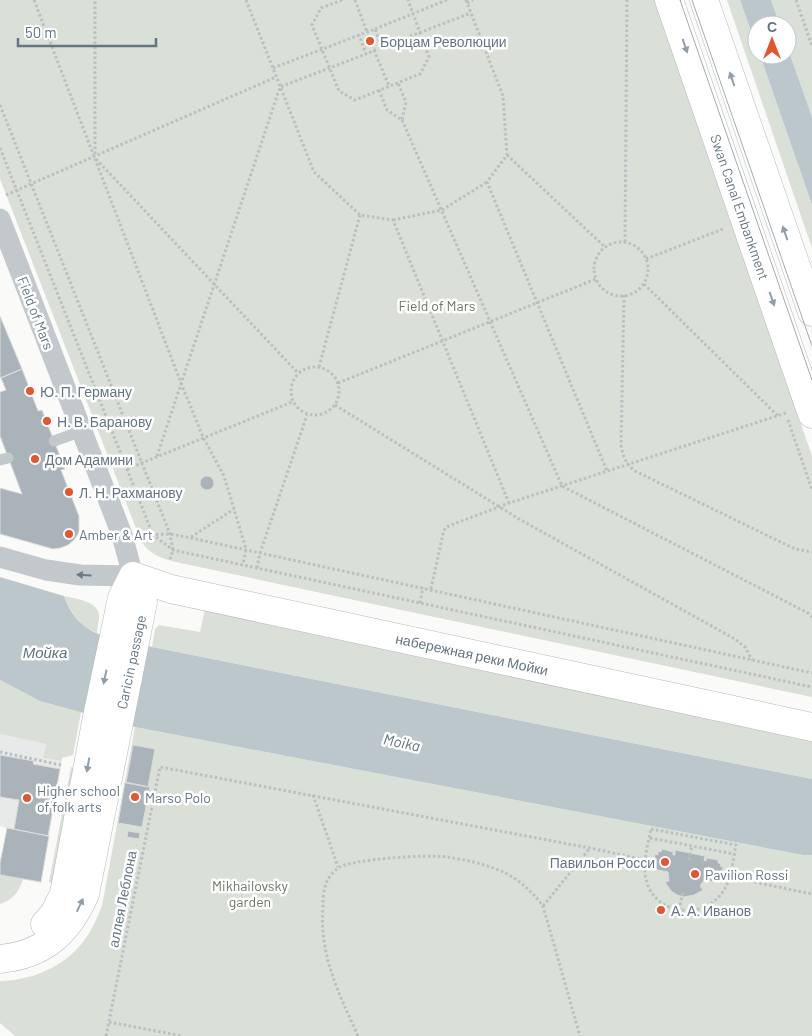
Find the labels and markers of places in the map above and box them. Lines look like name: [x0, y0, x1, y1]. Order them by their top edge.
place label: Борцам Революции: [380, 33, 507, 50]
marker: Борцам Революции: [364, 35, 376, 47]
place label: Ю. П. Герману: [40, 383, 132, 400]
marker: Ю. П. Герману: [24, 385, 36, 397]
place label: Н. В. Баранову: [57, 413, 152, 430]
marker: Н. В. Баранову: [41, 415, 53, 427]
place label: Дом Адамини: [45, 451, 133, 468]
marker: Дом Адамини: [29, 453, 41, 465]
place label: Л. Н. Рахманову: [79, 484, 182, 501]
marker: Л. Н. Рахманову: [63, 486, 75, 498]
place label: Amber & Art: [79, 526, 153, 543]
marker: Amber & Art: [63, 528, 75, 540]
place label: Higher school of folk arts: [37, 782, 120, 815]
place label: Marso Polo: [145, 789, 211, 806]
marker: Marso Polo: [129, 791, 141, 803]
marker: Higher school of folk arts: [21, 792, 33, 804]
place label: Павильон Росси: [550, 854, 655, 871]
marker: Павильон Росси: [659, 856, 671, 868]
place label: Pavilion Rossi: [705, 866, 788, 883]
marker: Pavilion Rossi: [689, 868, 701, 880]
place label: А. А. Иванов: [671, 902, 751, 919]
marker: А. А. Иванов: [655, 904, 667, 916]

